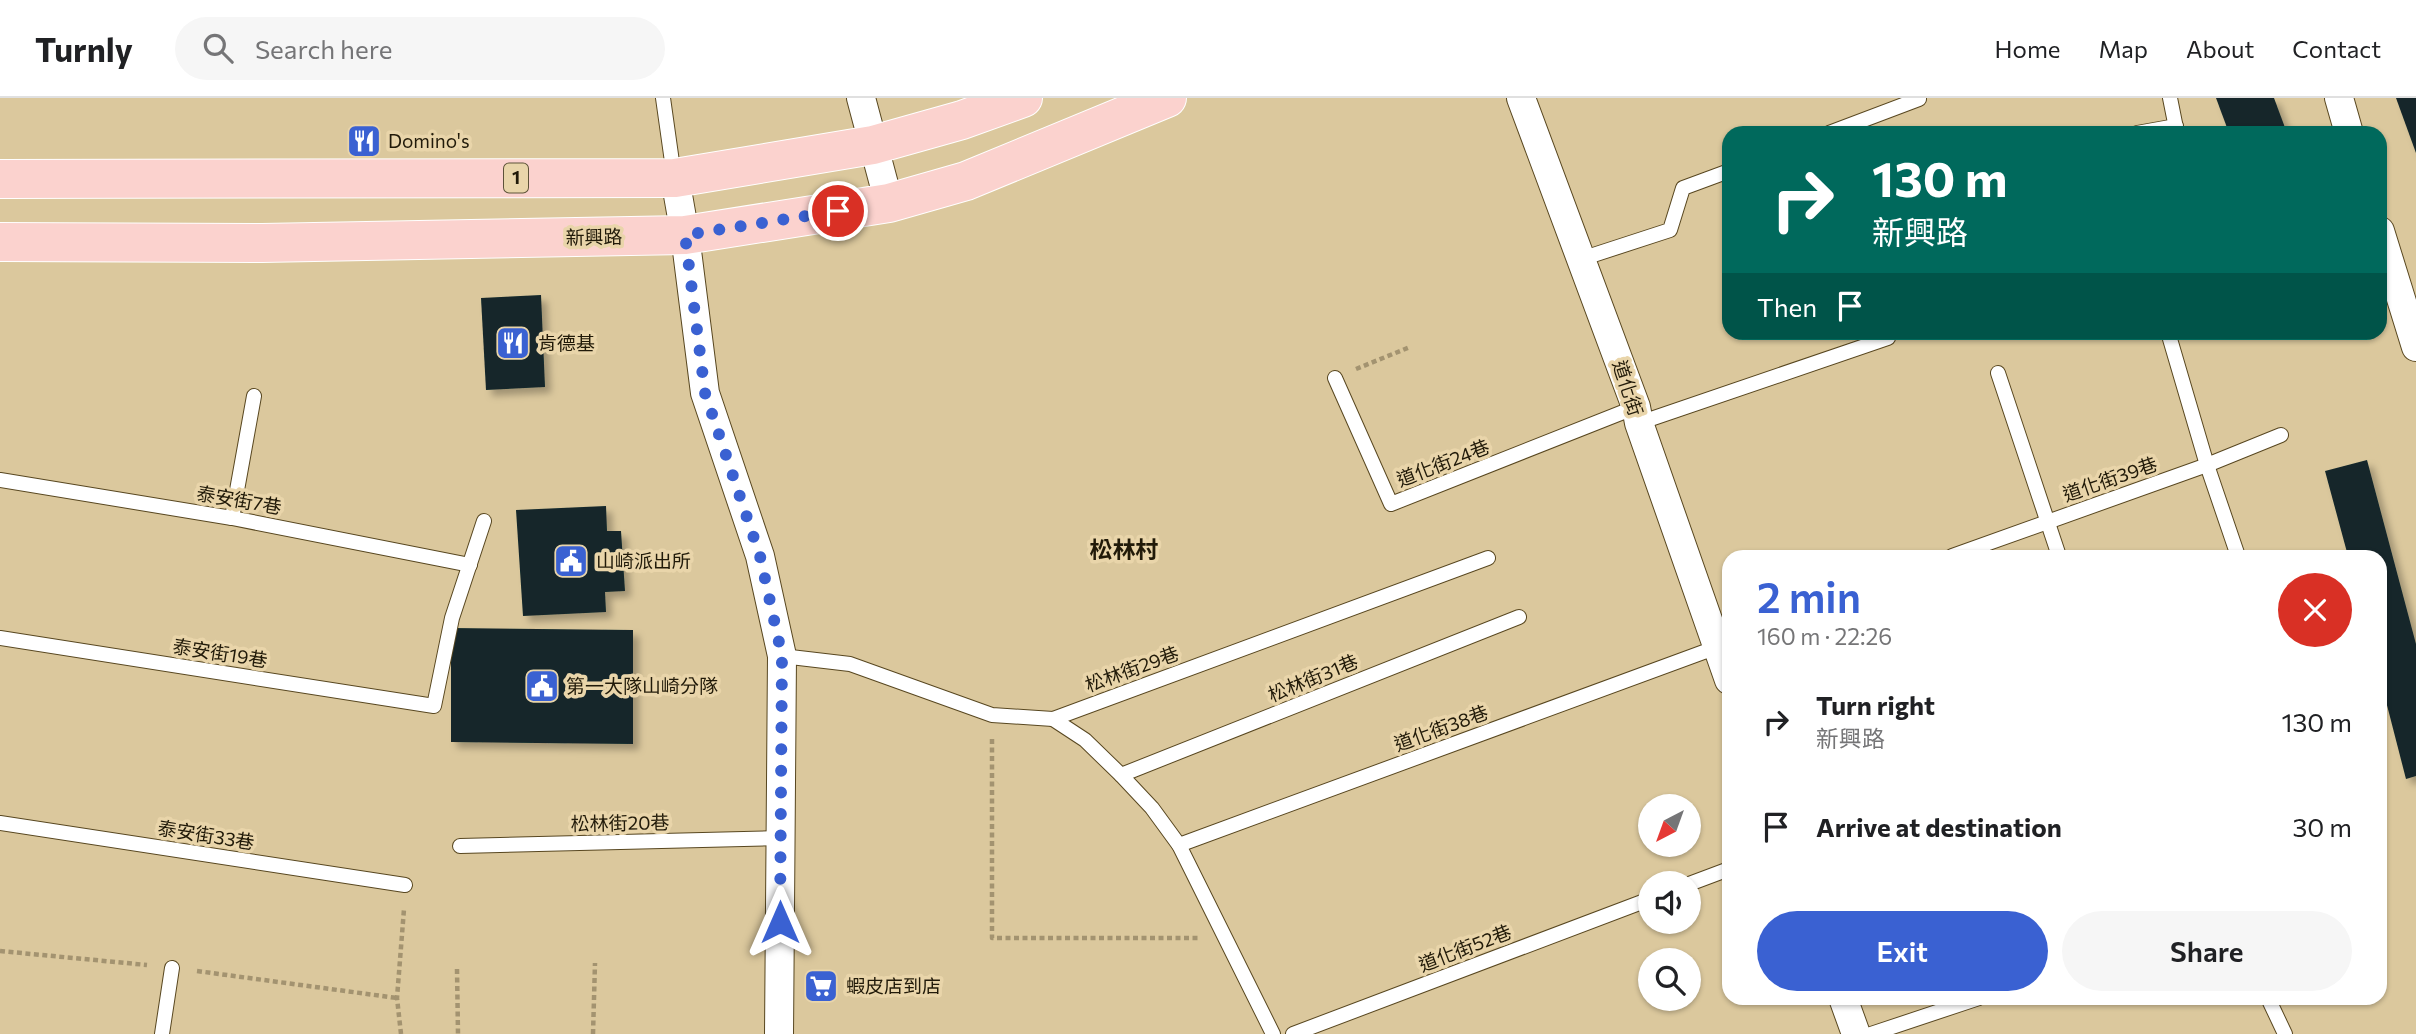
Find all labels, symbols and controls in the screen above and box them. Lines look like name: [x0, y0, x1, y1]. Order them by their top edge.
search box: [175, 17, 665, 80]
text: Turnly: [35, 28, 133, 69]
icon: search: [199, 29, 237, 67]
text: Search here: [255, 33, 392, 64]
text: Home: [1995, 34, 2061, 63]
text: Map: [2099, 34, 2148, 63]
text: About: [2186, 34, 2254, 63]
text: Contact: [2292, 34, 2381, 63]
restaurant icon: Domino's: [345, 122, 383, 160]
place label: Domino's: [388, 129, 470, 152]
text: 130 m: [1872, 147, 2007, 207]
icon: right: [1757, 154, 1848, 245]
road number: 1: [504, 164, 528, 192]
pin: [808, 181, 868, 241]
icon: arrive: [819, 192, 857, 230]
text: 新興路: [1872, 211, 1968, 251]
street label: 新興路: [565, 225, 623, 248]
icon: arrive: [1831, 287, 1869, 325]
text: Then: [1757, 291, 1817, 322]
restaurant icon: 肯德基: [494, 324, 532, 362]
place label: 肯德基: [538, 331, 595, 354]
street label: 道化街: [1609, 357, 1648, 419]
street label: 道化街24巷: [1393, 434, 1493, 491]
street label: 道化街39巷: [2060, 452, 2160, 505]
street label: 泰安街7巷: [195, 481, 283, 518]
district label: 松林村: [1090, 535, 1159, 563]
public building icon: 山崎派出所: [552, 542, 590, 580]
place label: 山崎派出所: [596, 549, 691, 572]
text: 2 min: [1757, 570, 1861, 622]
button: close: [2278, 573, 2352, 647]
text: 160 m · 22:26: [1757, 622, 1892, 650]
street label: 泰安街19巷: [171, 634, 269, 671]
street label: 松林街29巷: [1082, 641, 1182, 696]
street label: 松林街31巷: [1264, 649, 1361, 706]
public building icon: 第一大隊山崎分隊: [523, 667, 561, 705]
place label: 第一大隊山崎分隊: [566, 674, 718, 697]
text: Turn right: [1816, 689, 1935, 720]
street label: 道化街38巷: [1391, 700, 1491, 755]
icon: right: [1757, 703, 1795, 741]
text: 130 m: [2281, 706, 2352, 737]
text: 新興路: [1816, 724, 1885, 752]
north arrow: [1638, 794, 1701, 858]
map controls: [1638, 794, 1701, 1011]
icon: arrive: [1757, 808, 1795, 846]
street label: 松林街20巷: [570, 810, 670, 835]
text: Arrive at destination: [1816, 811, 2062, 842]
text: 30 m: [2293, 811, 2352, 842]
street label: 泰安街33巷: [156, 816, 256, 854]
button: sound: [1638, 871, 1701, 934]
position arrow: [743, 885, 817, 959]
button: Exit: [1757, 911, 2048, 991]
button: Share: [2062, 911, 2352, 991]
street label: 道化街52巷: [1415, 919, 1514, 976]
button: search: [1638, 948, 1701, 1011]
supermarket icon: 蝦皮店到店: [802, 967, 840, 1005]
place label: 蝦皮店到店: [846, 974, 941, 997]

